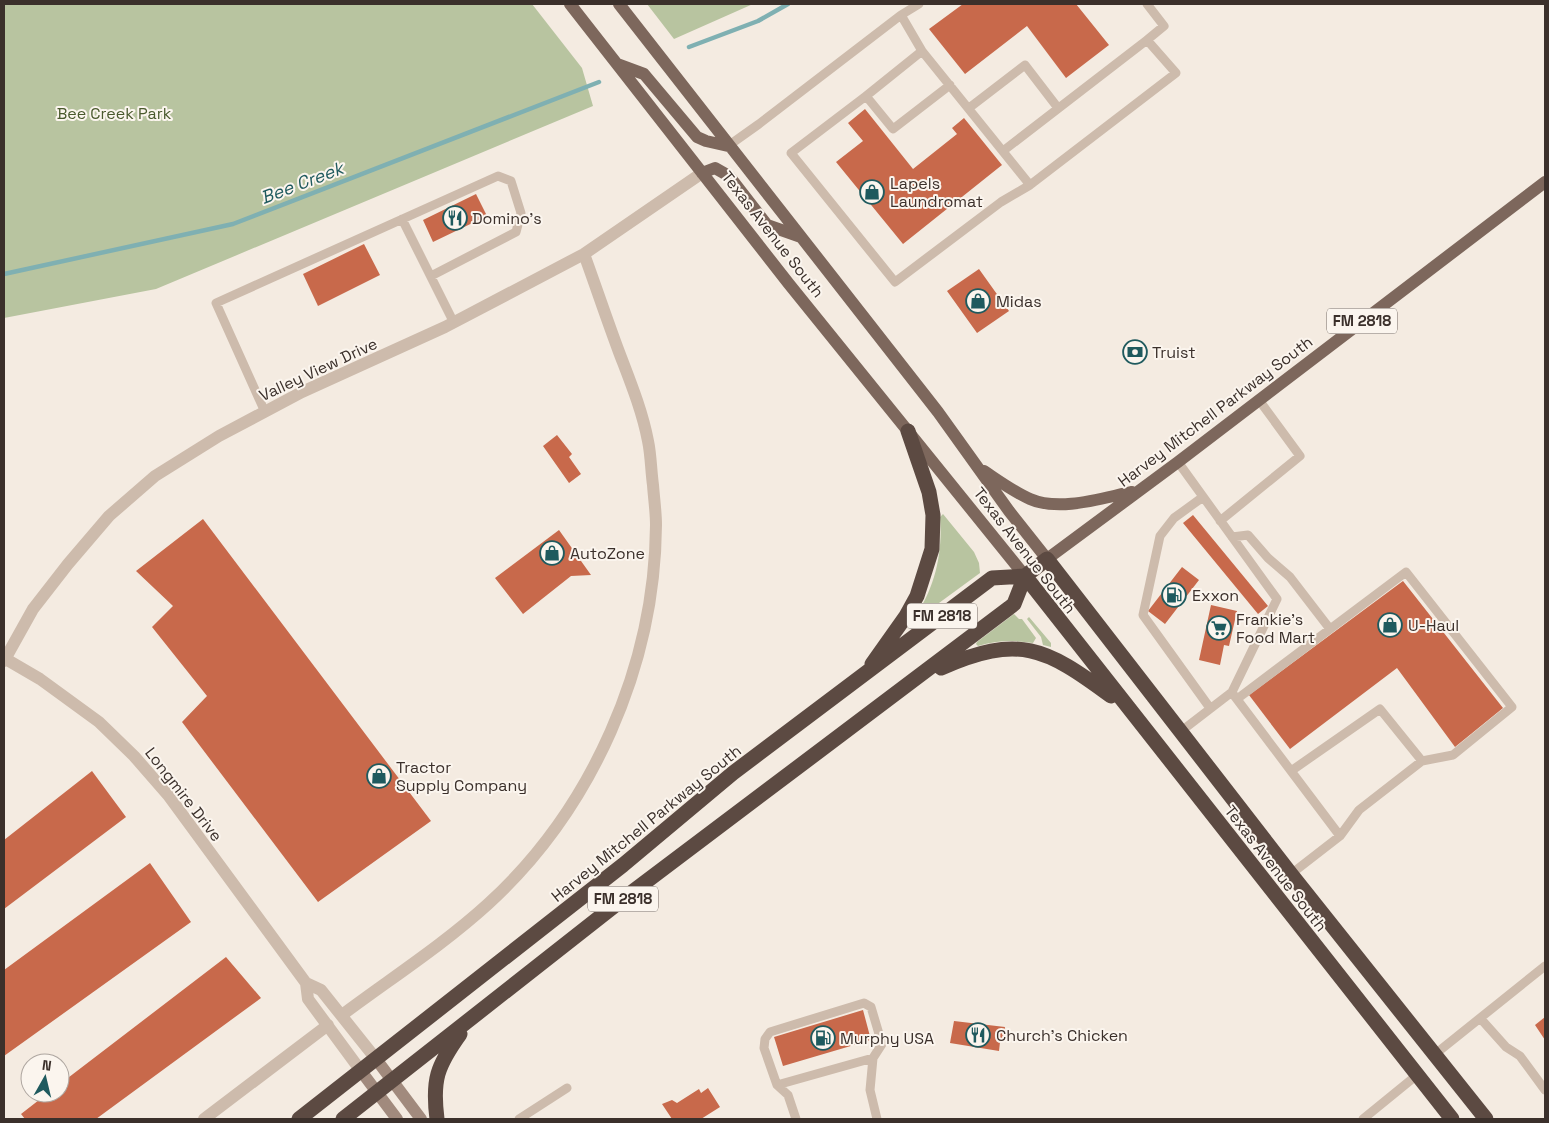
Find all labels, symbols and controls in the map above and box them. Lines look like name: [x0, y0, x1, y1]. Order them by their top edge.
park label: Bee Creek Park: [57, 103, 172, 124]
water label: Bee Creek: [257, 155, 349, 209]
street label: Texas Avenue South: [717, 167, 829, 302]
place label: Lapels Laundromat: [890, 173, 983, 212]
shop icon: Lapels Laundromat: [859, 179, 885, 205]
restaurant icon: Domino's: [442, 205, 468, 231]
place label: Domino's: [472, 208, 542, 229]
shop icon: Midas: [965, 288, 991, 314]
place label: Midas: [996, 291, 1042, 312]
road number: FM 2818: [1327, 308, 1397, 334]
street label: Harvey Mitchell Parkway South: [1114, 331, 1317, 492]
street label: Valley View Drive: [256, 333, 381, 406]
bank icon: Truist: [1122, 339, 1148, 365]
place label: Truist: [1152, 342, 1196, 363]
street label: Texas Avenue South: [969, 483, 1081, 618]
shop icon: AutoZone: [539, 540, 565, 566]
place label: AutoZone: [570, 543, 645, 564]
fuel station icon: Exxon: [1161, 582, 1187, 608]
place label: Exxon: [1192, 585, 1239, 606]
road number: FM 2818: [907, 604, 977, 628]
place label: Frankie's Food Mart: [1236, 609, 1315, 648]
shop icon: U-Haul: [1377, 612, 1403, 638]
supermarket icon: Frankie's Food Mart: [1206, 615, 1232, 641]
place label: U-Haul: [1408, 615, 1459, 636]
street label: Harvey Mitchell Parkway South: [547, 740, 746, 907]
street label: Longmire Drive: [140, 743, 227, 846]
place label: Tractor Supply Company: [396, 757, 527, 796]
shop icon: Tractor Supply Company: [366, 763, 392, 789]
street label: Texas Avenue South: [1220, 801, 1332, 936]
road number: FM 2818: [588, 886, 658, 912]
restaurant icon: Church's Chicken: [965, 1022, 991, 1048]
fuel station icon: Murphy USA: [810, 1025, 836, 1051]
place label: Church's Chicken: [996, 1025, 1128, 1046]
place label: Murphy USA: [840, 1028, 934, 1049]
north arrow: [20, 1053, 70, 1103]
text: N: [41, 1056, 53, 1075]

